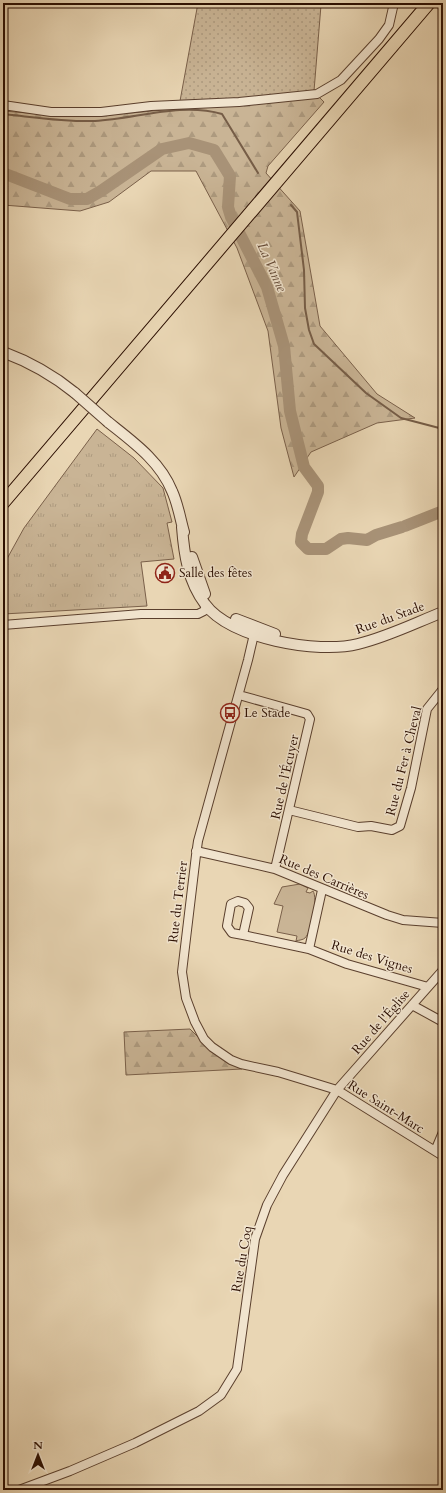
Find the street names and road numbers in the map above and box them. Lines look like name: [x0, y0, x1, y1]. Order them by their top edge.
street label: Rue du Stade: [353, 597, 427, 639]
street label: Rue du Fer à Cheval: [382, 704, 426, 818]
street label: Rue de l’Écuyer: [266, 733, 304, 821]
street label: Rue des Carrières: [276, 850, 372, 904]
street label: Rue du Terrier: [164, 860, 192, 944]
street label: Rue des Vignes: [329, 936, 415, 978]
street label: Rue de l'Église: [348, 986, 414, 1058]
street label: Rue Saint-Marc: [344, 1076, 428, 1138]
street label: Rue du Coq: [227, 1224, 257, 1294]

